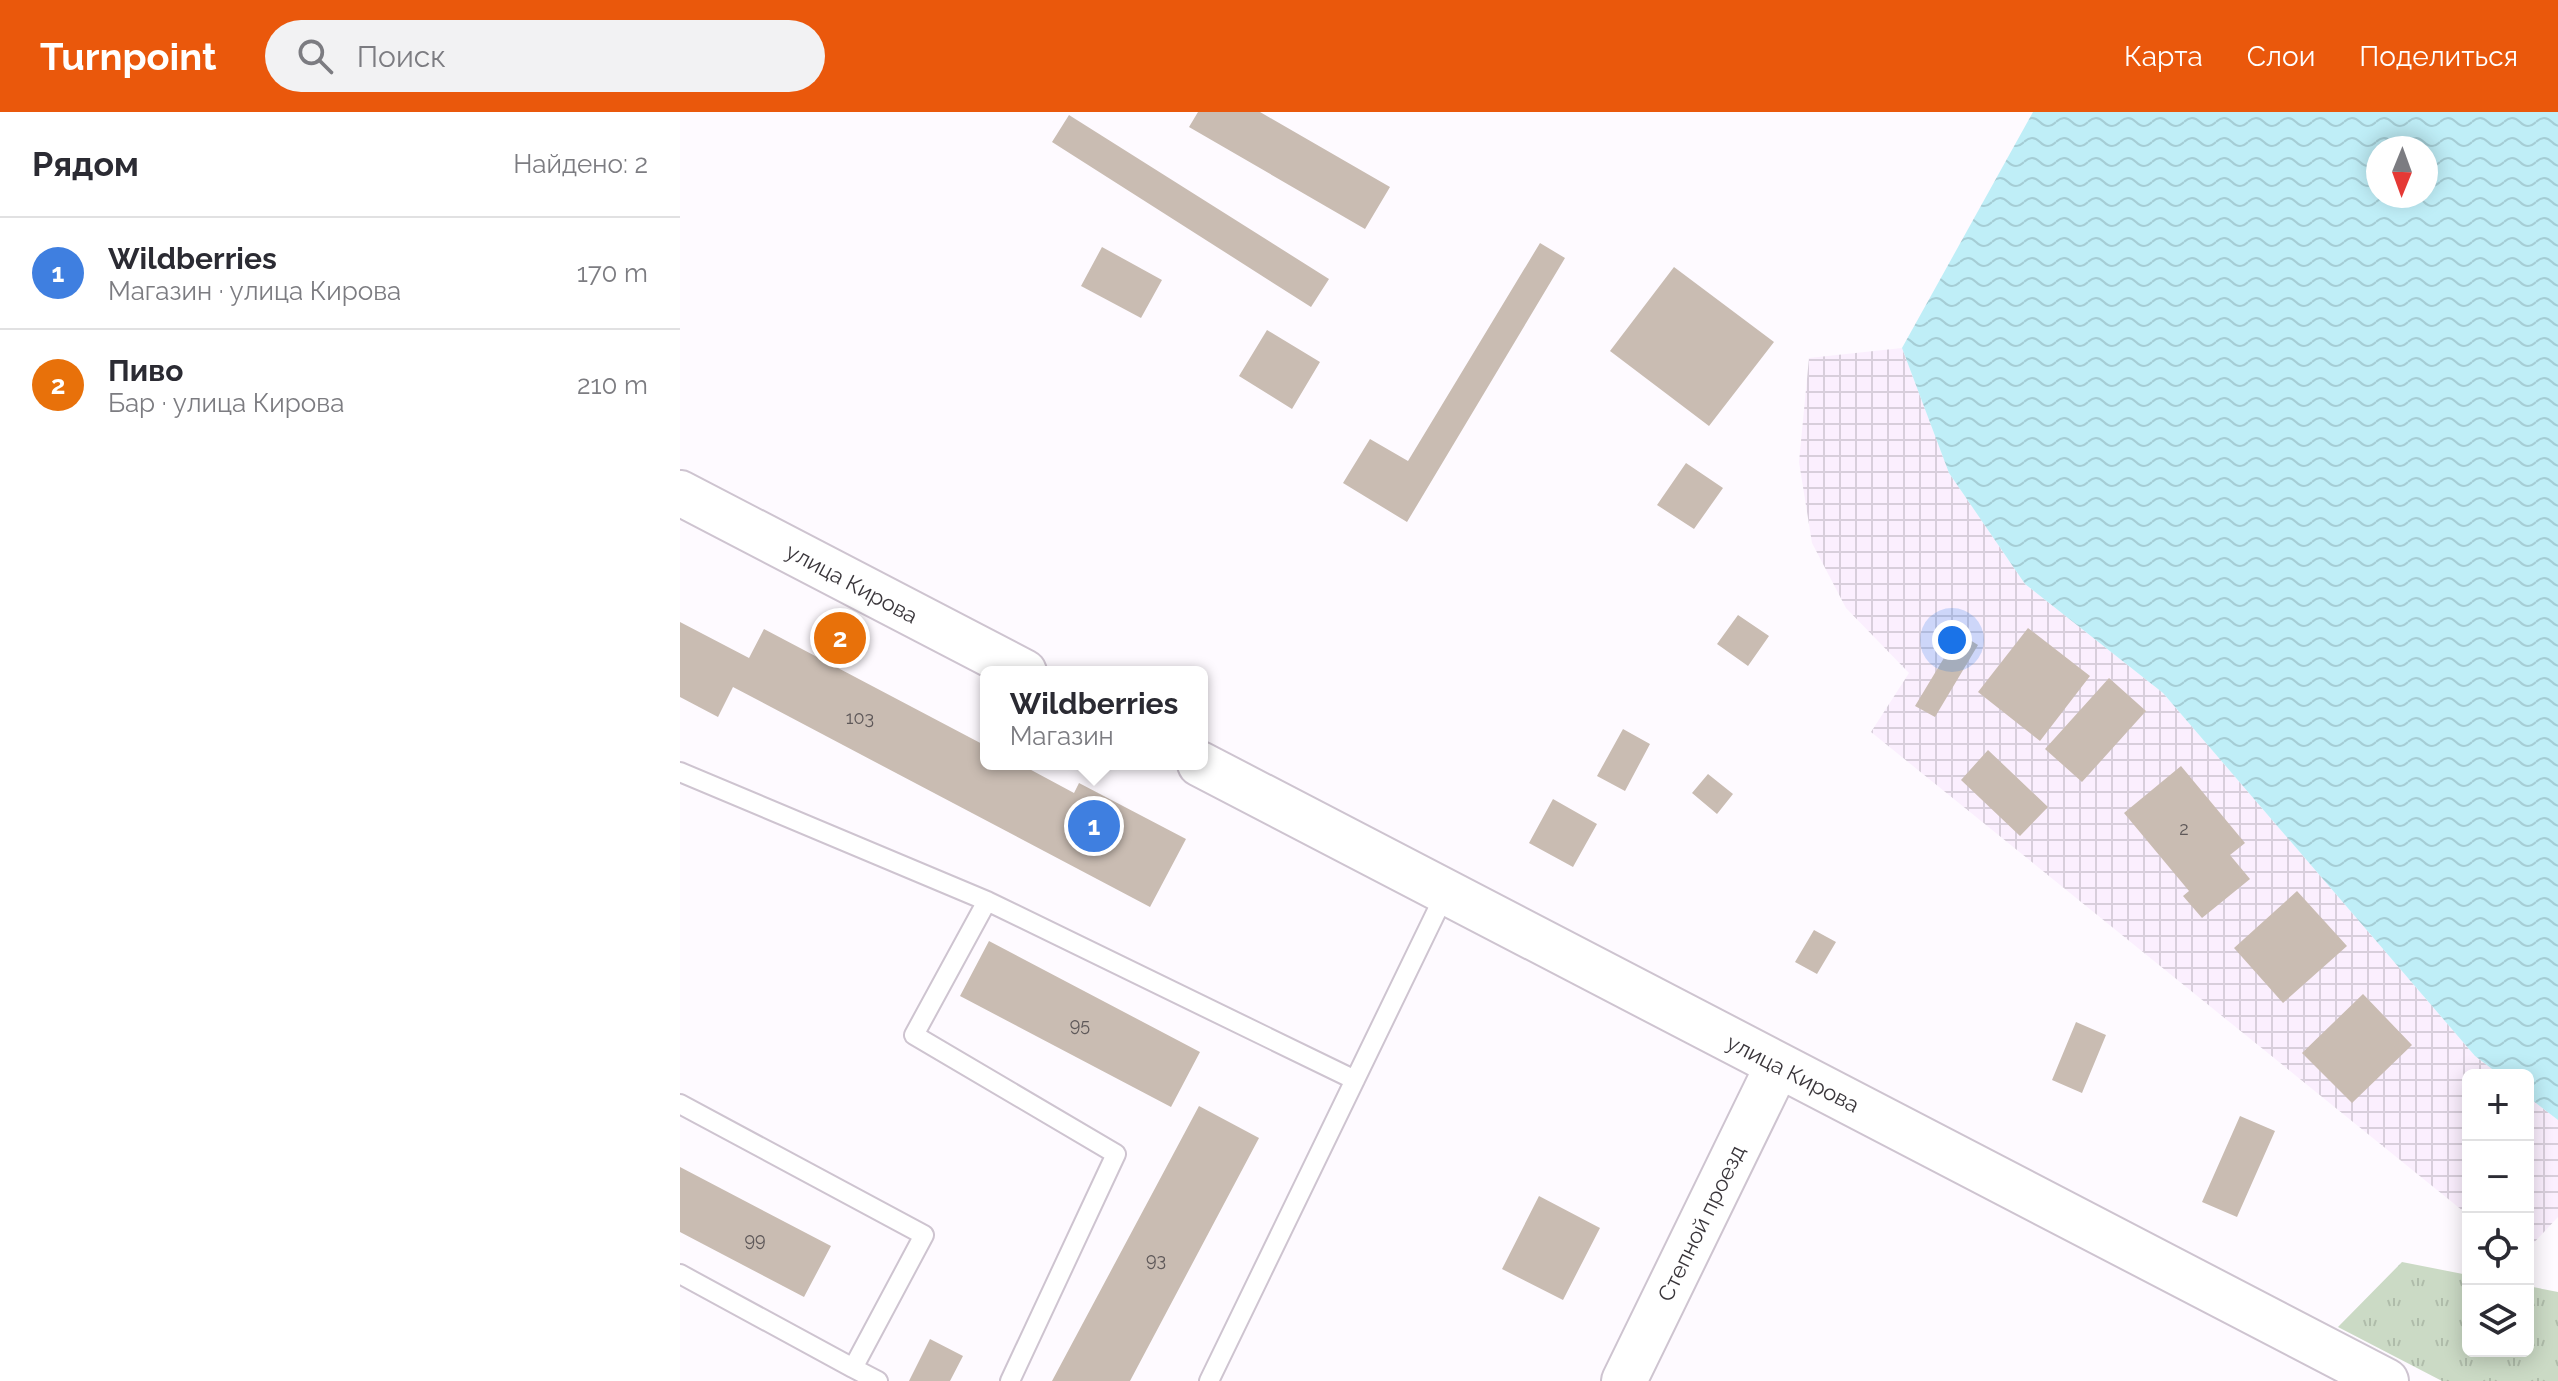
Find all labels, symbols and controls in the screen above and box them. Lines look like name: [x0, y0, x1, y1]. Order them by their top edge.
search box: [265, 20, 825, 92]
text: Turnpoint: [40, 34, 217, 79]
icon: search: [293, 34, 337, 78]
text: Поиск: [357, 39, 446, 74]
text: Карта: [2124, 40, 2203, 73]
text: Слои: [2247, 40, 2315, 73]
text: Поделиться: [2359, 40, 2518, 73]
north arrow: [2366, 136, 2438, 208]
text: Рядом: [32, 144, 139, 184]
text: Найдено: 2: [513, 149, 648, 179]
text: Wildberries: [108, 241, 277, 276]
text: 1: [52, 258, 64, 288]
text: 170 m: [577, 258, 648, 288]
text: Магазин · улица Кирова: [108, 276, 401, 306]
text: Пиво: [108, 353, 183, 388]
text: 2: [51, 370, 65, 400]
text: 210 m: [577, 370, 648, 400]
text: Бар · улица Кирова: [108, 388, 344, 418]
street label: улица Кирова: [782, 537, 922, 629]
pin: 2: [814, 608, 866, 668]
your location: [1932, 620, 1972, 660]
popup: [980, 666, 1208, 770]
text: Wildberries: [1010, 686, 1178, 721]
house number: 103: [846, 707, 874, 728]
text: Магазин: [1010, 721, 1114, 751]
pin: 1: [1068, 796, 1120, 856]
house number: 2: [2179, 818, 2189, 839]
house number: 95: [1070, 1014, 1090, 1035]
street label: улица Кирова: [1722, 1028, 1864, 1118]
map controls: [2462, 1069, 2534, 1357]
button: +: [2462, 1069, 2534, 1141]
street label: Степной проезд: [1652, 1140, 1750, 1305]
button: −: [2462, 1141, 2534, 1213]
button: locate: [2462, 1213, 2534, 1285]
house number: 99: [744, 1229, 766, 1250]
house number: 93: [1146, 1249, 1166, 1270]
button: layers: [2462, 1285, 2534, 1357]

